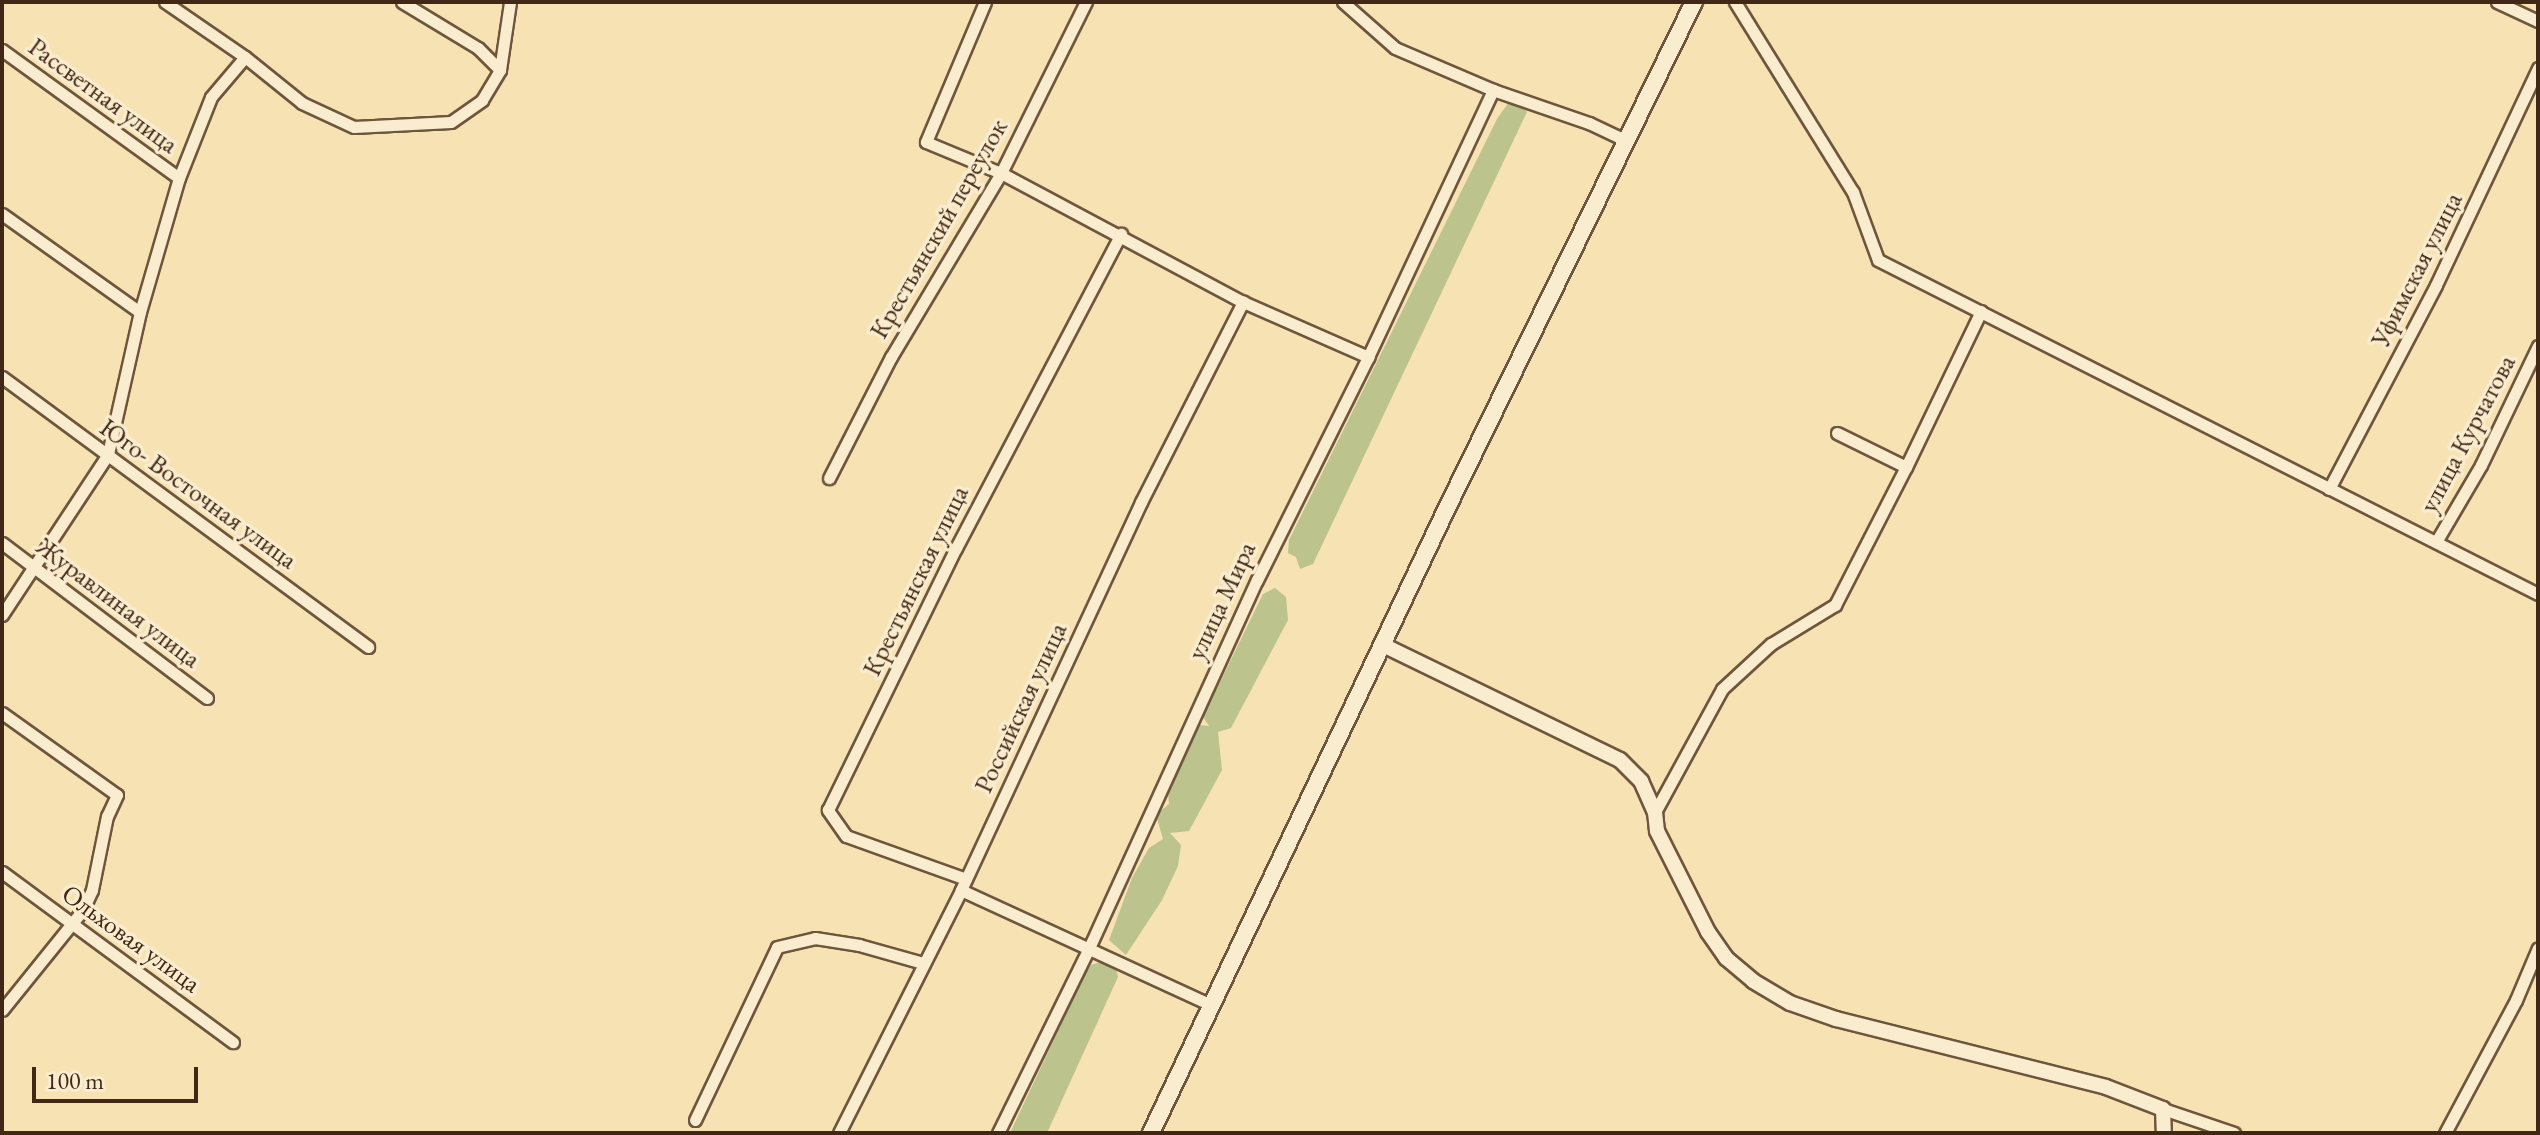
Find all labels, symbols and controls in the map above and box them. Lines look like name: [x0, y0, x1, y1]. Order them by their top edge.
street label: Рассветная улица: [22, 31, 184, 161]
street label: Крестьянский переулок: [863, 114, 1015, 344]
street label: Уфимская улица: [2365, 188, 2469, 352]
street label: улица Курчатова: [2413, 350, 2523, 518]
street label: Юго- Восточная улица: [93, 412, 303, 576]
street label: Крестьянская улица: [856, 481, 976, 681]
street label: Журавлиная улица: [30, 531, 206, 675]
street label: улица Мира: [1181, 537, 1263, 665]
street label: Российская улица: [968, 618, 1074, 798]
street label: Ольховая улица: [56, 878, 206, 1000]
scale bar: [36, 1051, 202, 1101]
text: 100 m: [46, 1065, 104, 1096]

